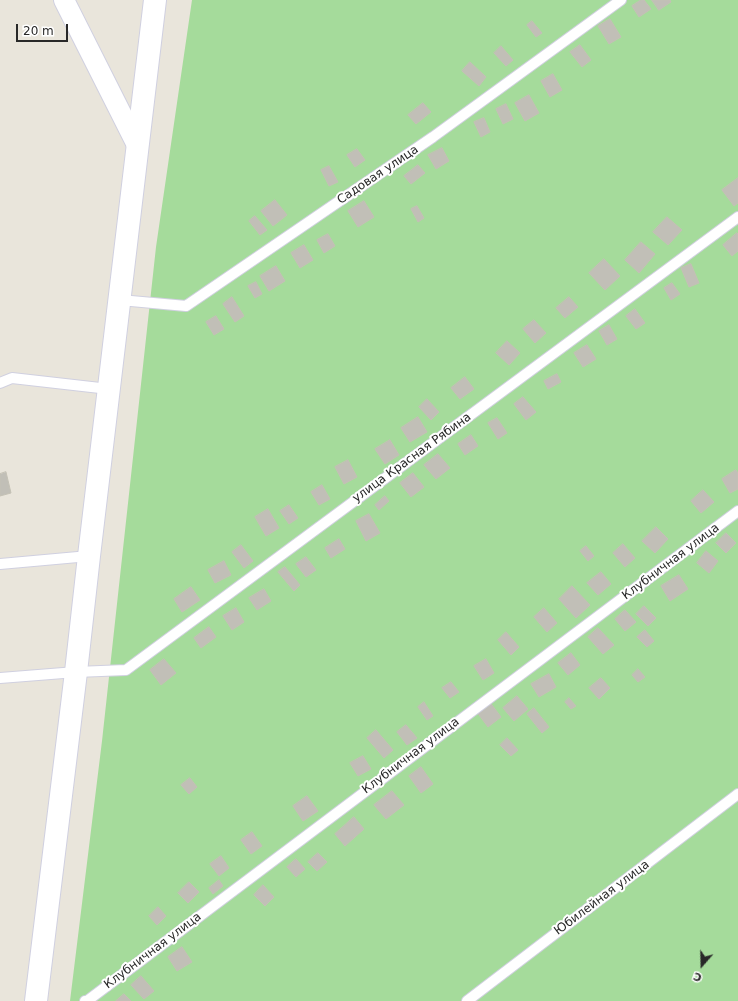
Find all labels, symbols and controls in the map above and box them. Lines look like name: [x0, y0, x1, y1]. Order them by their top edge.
scale bar: [18, 16, 70, 42]
text: 20 m: [23, 24, 54, 38]
street label: Садовая улица: [335, 142, 421, 208]
street label: улица Красная Рябина: [350, 410, 474, 506]
street label: Клубничная улица: [620, 521, 722, 603]
street label: Клубничная улица: [360, 715, 462, 797]
street label: Юбилейная улица: [552, 858, 652, 938]
street label: Клубничная улица: [102, 910, 204, 992]
north arrow: [682, 945, 722, 985]
text: С: [692, 969, 704, 984]

